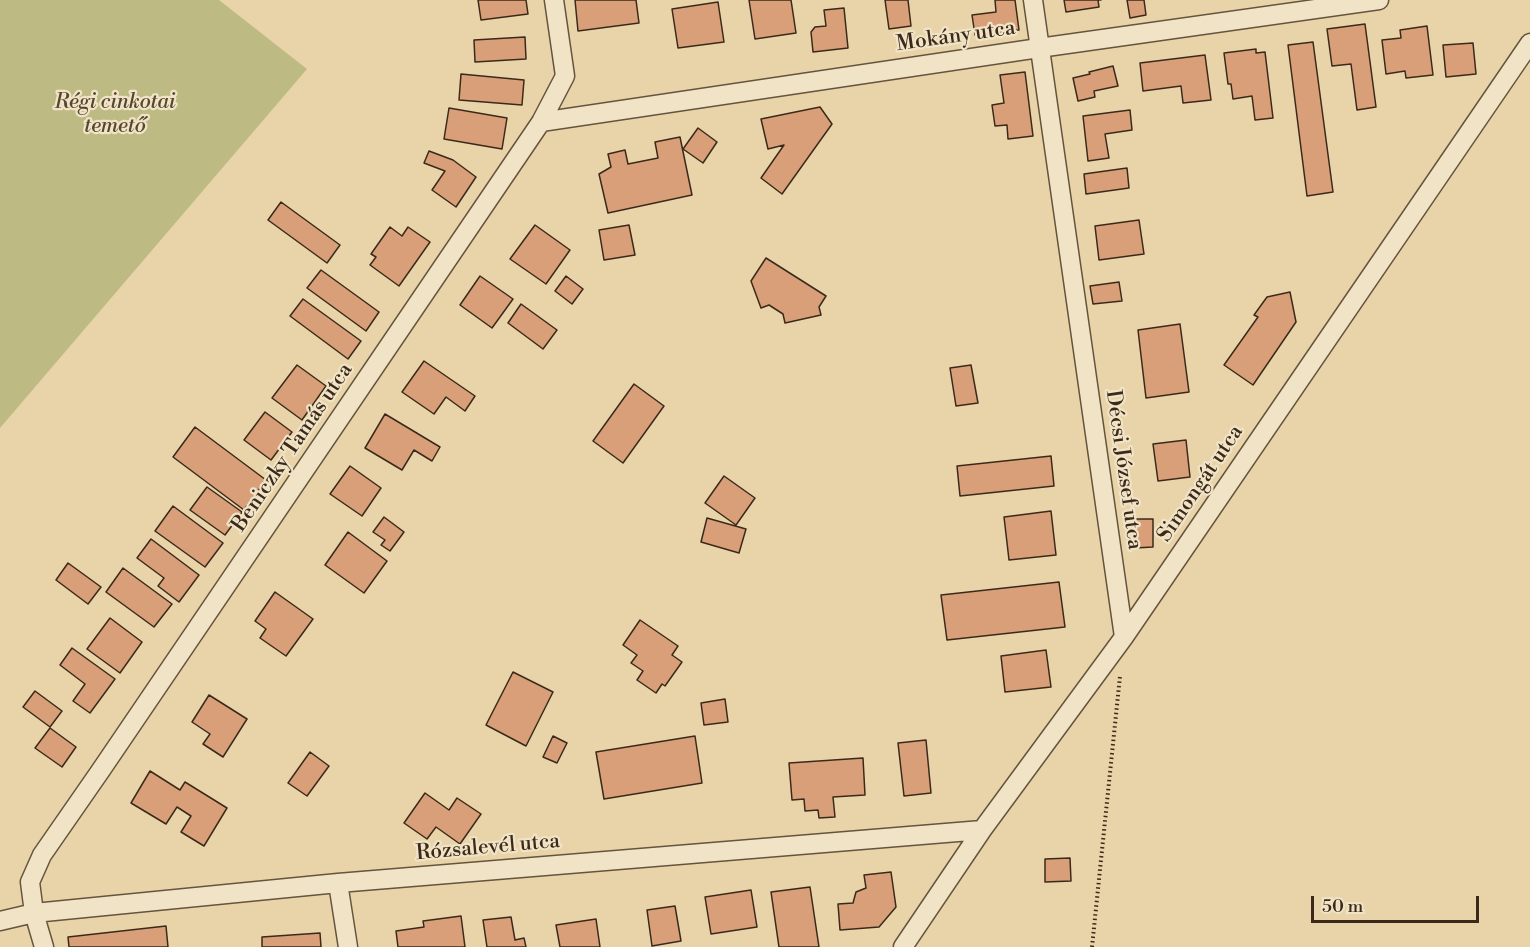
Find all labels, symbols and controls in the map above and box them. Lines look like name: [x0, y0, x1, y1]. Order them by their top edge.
street label: Mokány utca: [895, 16, 1017, 58]
park label: Régi cinkotai temető: [54, 90, 176, 140]
street label: Beniczky Tamás utca: [227, 359, 359, 537]
street label: Décsi József utca: [1099, 389, 1147, 551]
street label: Simongát utca: [1153, 421, 1249, 547]
street label: Rózsalevél utca: [415, 829, 561, 867]
scale bar: [1314, 884, 1482, 922]
text: 50 m: [1322, 895, 1363, 918]

